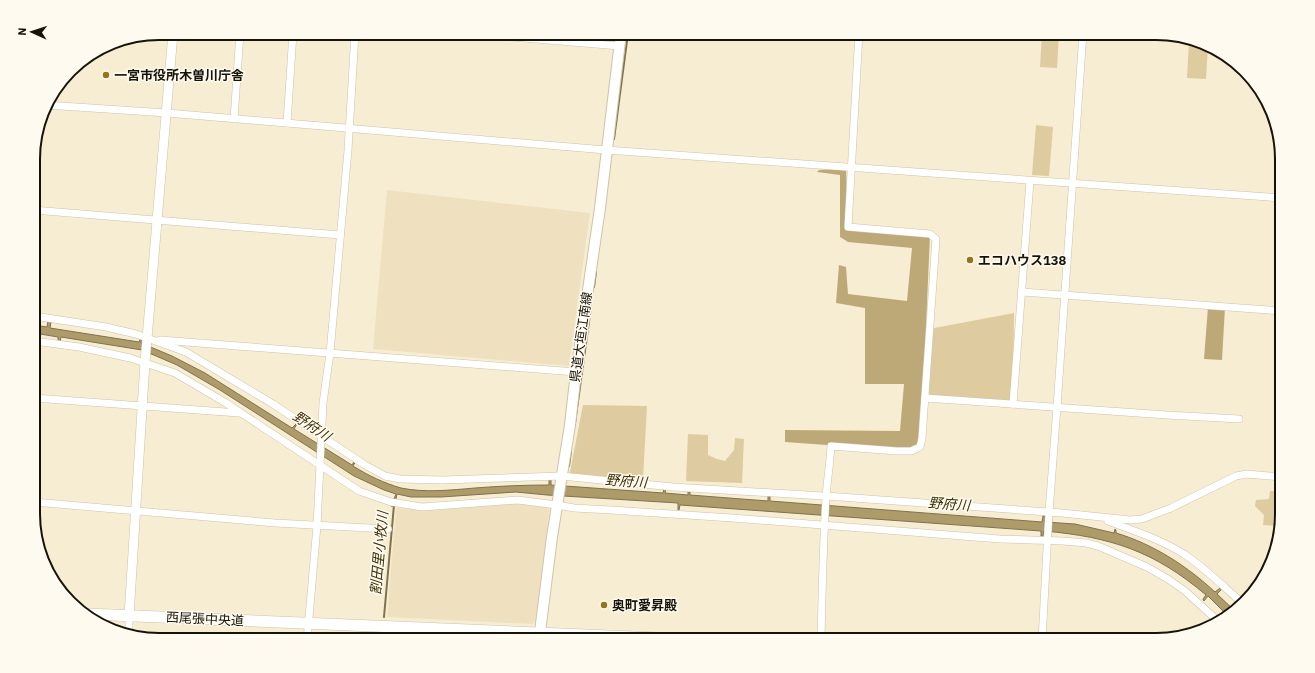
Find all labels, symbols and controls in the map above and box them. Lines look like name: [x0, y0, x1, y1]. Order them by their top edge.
north arrow: [12, 12, 52, 52]
text: N: [15, 27, 29, 36]
place label: 一宮市役所木曽川庁舎: [114, 67, 244, 84]
marker: 一宮市役所木曽川庁舎: [101, 70, 111, 80]
place label: エコハウス138: [978, 252, 1067, 269]
marker: エコハウス138: [965, 255, 975, 265]
street label: 県道大垣江南線: [566, 291, 596, 383]
water label: 野府川: [290, 407, 336, 446]
water label: 野府川: [604, 471, 650, 492]
water label: 野府川: [927, 494, 973, 515]
water label: 割田里小牧川: [366, 508, 392, 596]
place label: 奥町愛昇殿: [612, 597, 677, 614]
marker: 奥町愛昇殿: [599, 600, 609, 610]
street label: 西尾張中央道: [166, 608, 244, 630]

